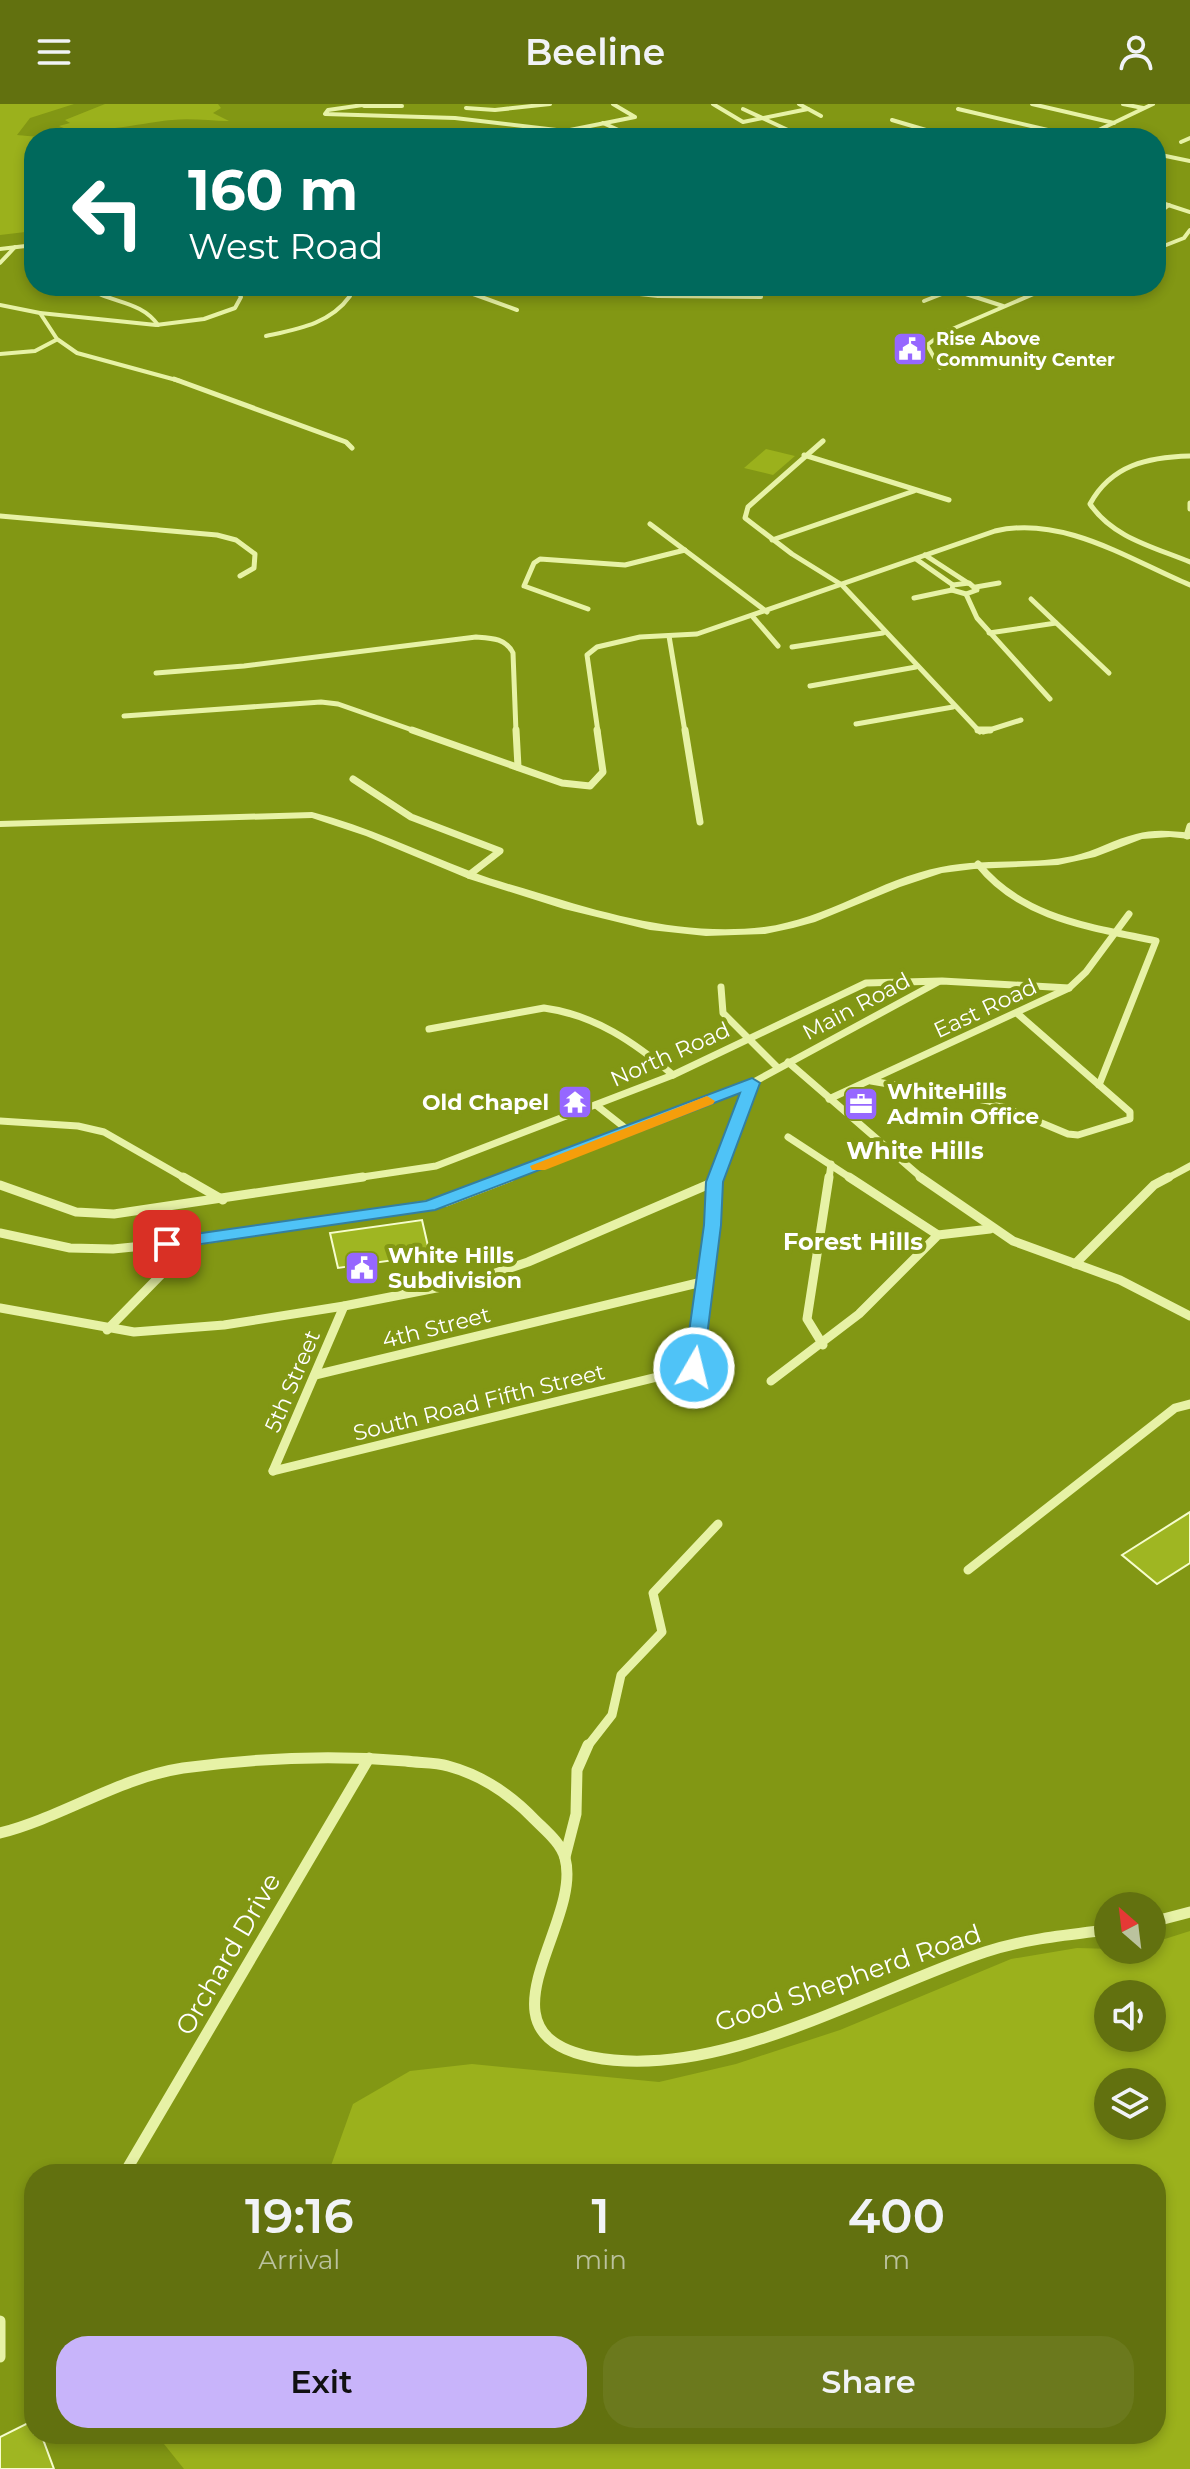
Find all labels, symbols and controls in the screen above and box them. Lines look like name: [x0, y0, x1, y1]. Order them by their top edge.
icon: menu: [32, 30, 76, 74]
text: Beeline: [525, 30, 665, 74]
icon: person: [1114, 30, 1158, 74]
text: 160 m: [188, 156, 358, 224]
icon: left: [56, 160, 160, 264]
text: West Road: [188, 224, 384, 268]
place label: Rise Above Community Center: [936, 328, 1115, 371]
public building icon: Rise Above Community Center: [891, 330, 929, 368]
street label: Main Road: [798, 967, 915, 1046]
street label: East Road: [929, 973, 1041, 1044]
street label: North Road: [606, 1016, 734, 1093]
place label: WhiteHills Admin Office: [886, 1078, 1039, 1130]
temple icon: Old Chapel: [556, 1083, 594, 1121]
office icon: WhiteHills Admin Office: [842, 1085, 880, 1123]
place label: Old Chapel: [422, 1089, 549, 1116]
district label: White Hills: [846, 1136, 984, 1165]
pin: [133, 1210, 201, 1278]
icon: arrive: [145, 1222, 189, 1266]
district label: Forest Hills: [783, 1227, 923, 1256]
place label: White Hills Subdivision: [388, 1242, 522, 1294]
public building icon: White Hills Subdivision: [343, 1249, 381, 1287]
street label: 4th Street: [379, 1301, 493, 1354]
street label: 5th Street: [259, 1326, 326, 1436]
position arrow: [652, 1326, 736, 1410]
street label: South Road Fifth Street: [351, 1358, 608, 1447]
street label: Orchard Drive: [169, 1867, 287, 2041]
north arrow: [1094, 1892, 1166, 1964]
map controls: [1094, 1892, 1166, 2140]
street label: Good Shepherd Road: [710, 1917, 986, 2039]
button: sound: [1094, 1980, 1166, 2052]
button: layers: [1094, 2068, 1166, 2140]
text: 19:16: [245, 2187, 354, 2245]
text: 1: [591, 2187, 610, 2245]
text: 400: [848, 2187, 945, 2245]
text: Arrival: [258, 2244, 340, 2276]
text: min: [575, 2244, 627, 2276]
text: m: [883, 2244, 910, 2276]
button: Exit: [56, 2336, 587, 2428]
button: Share: [603, 2336, 1134, 2428]

